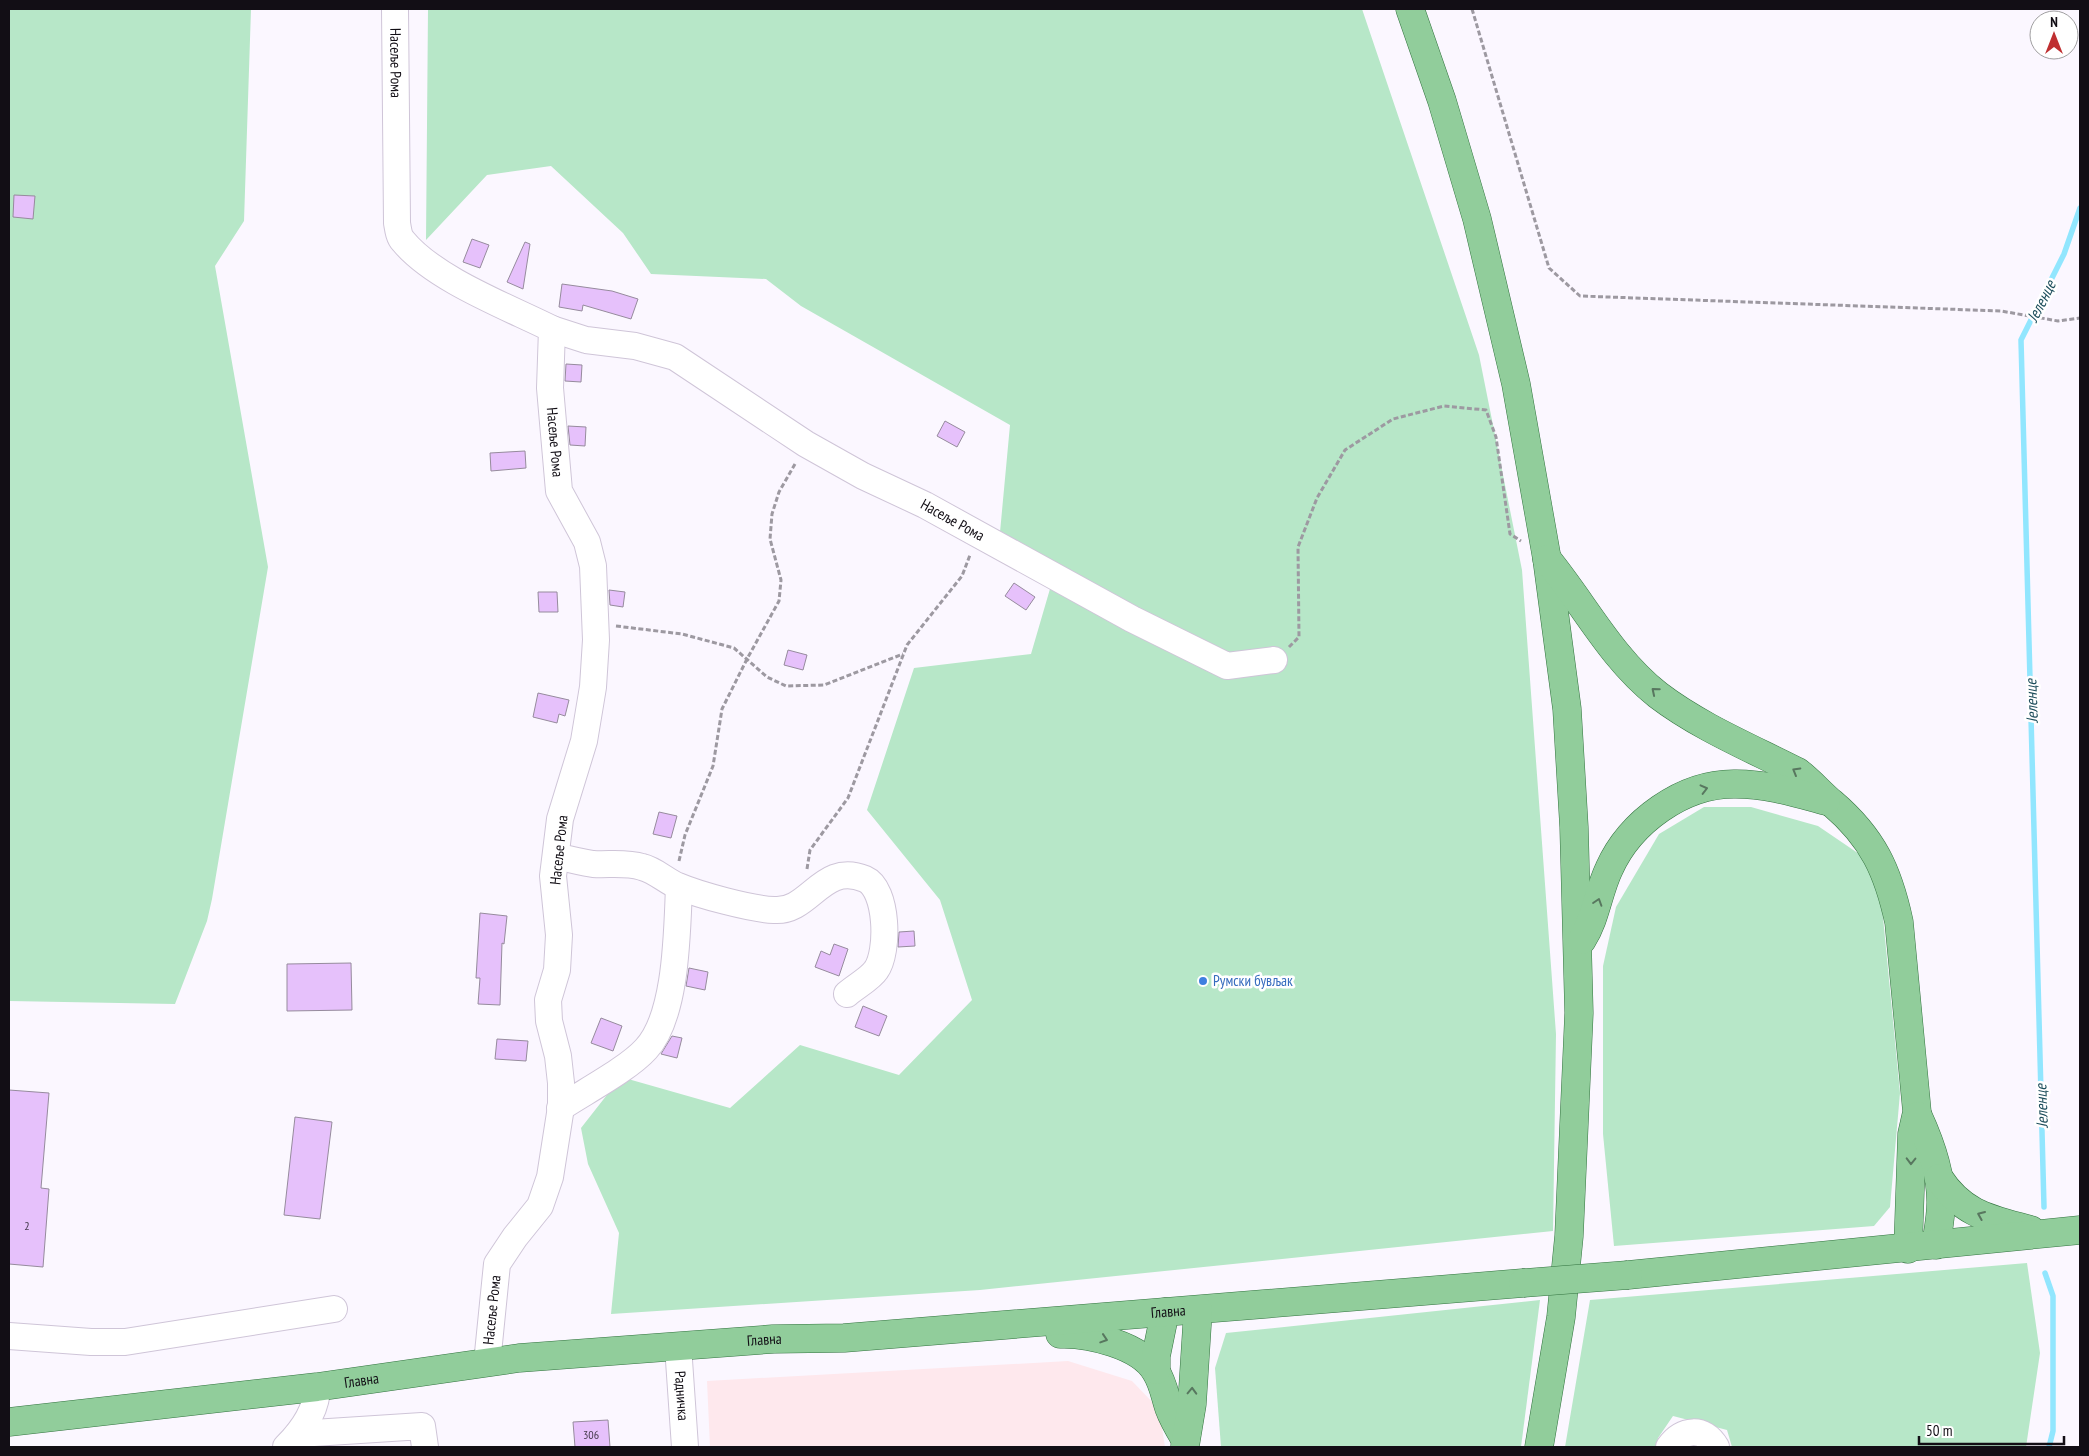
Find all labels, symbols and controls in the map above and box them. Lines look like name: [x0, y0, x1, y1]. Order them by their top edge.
north arrow: [2029, 10, 2079, 60]
text: N: [2050, 13, 2058, 31]
street label: Насеље Рома: [386, 28, 406, 98]
water label: Јеленце: [2022, 276, 2061, 326]
street label: Насеље Рома: [543, 407, 568, 478]
street label: Насеље Рома: [917, 494, 988, 545]
water label: Јеленце: [2020, 677, 2042, 724]
one-way arrow: [1651, 688, 1660, 697]
one-way arrow: [1792, 768, 1801, 778]
one-way arrow: [1699, 784, 1708, 795]
street label: Насеље Рома: [545, 814, 572, 886]
one-way arrow: [1592, 898, 1602, 906]
place label: Румски бувљак: [1213, 971, 1293, 990]
marker: Румски бувљак: [1197, 975, 1209, 987]
water label: Јеленце: [2030, 1082, 2052, 1129]
one-way arrow: [1906, 1157, 1916, 1165]
one-way arrow: [1977, 1210, 1986, 1221]
house number: 2: [24, 1218, 30, 1233]
street label: Насеље Рома: [478, 1274, 505, 1346]
street label: Главна: [1150, 1300, 1186, 1322]
street label: Главна: [746, 1329, 782, 1350]
one-way arrow: [1099, 1334, 1108, 1344]
street label: Главна: [343, 1368, 380, 1392]
street label: Радничка: [671, 1370, 693, 1421]
one-way arrow: [1187, 1387, 1197, 1394]
scale bar: [1919, 1414, 2064, 1446]
text: 50 m: [1926, 1421, 1952, 1440]
house number: 306: [583, 1427, 599, 1442]

